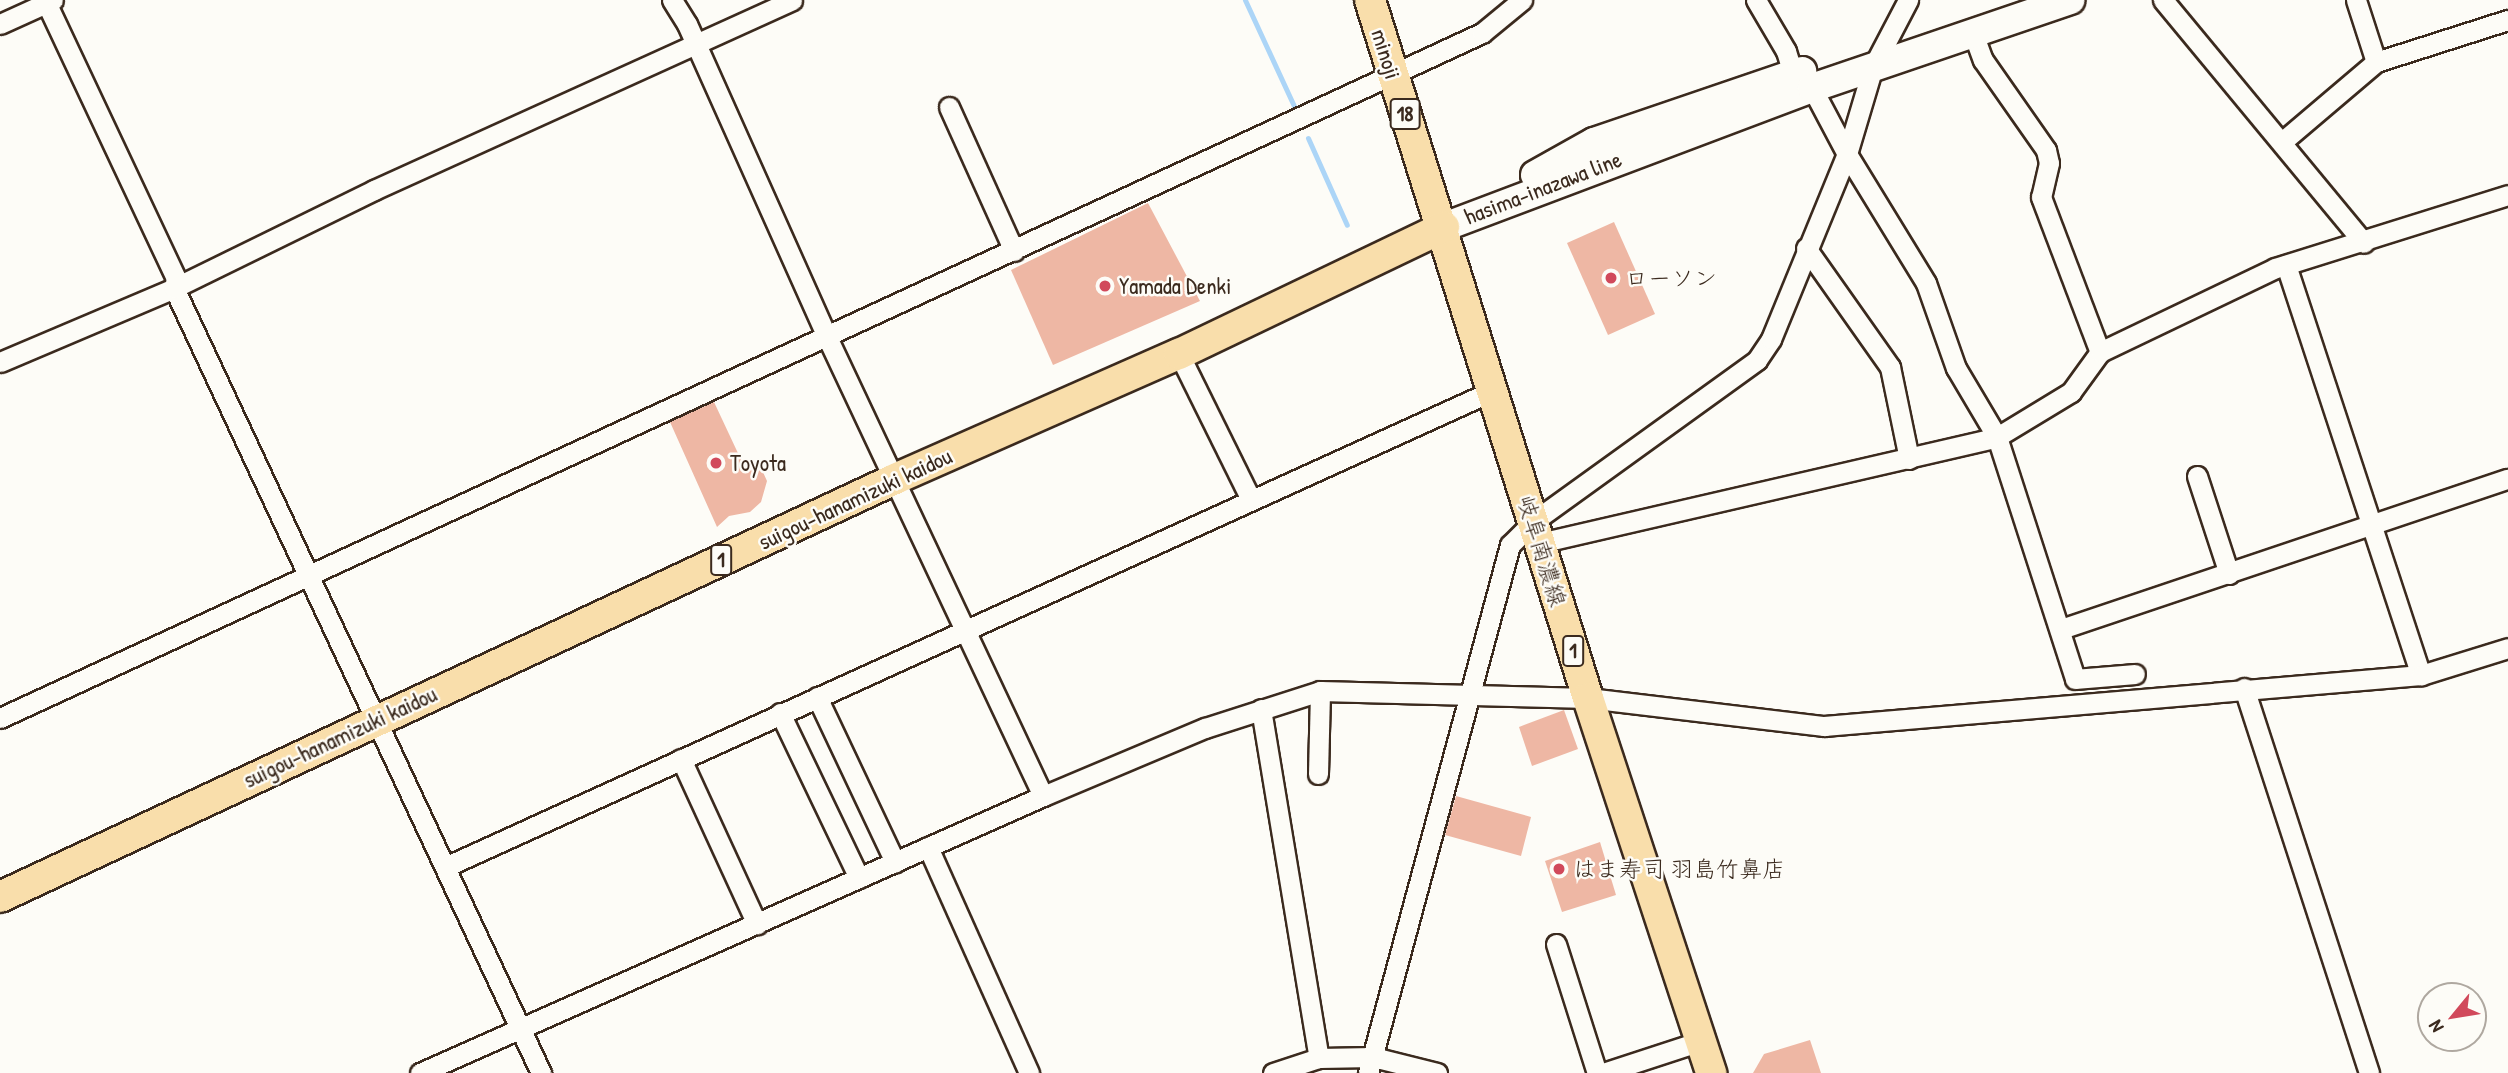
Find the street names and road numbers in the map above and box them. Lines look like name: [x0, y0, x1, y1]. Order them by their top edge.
street label: minoji: [1365, 26, 1407, 82]
road number: 18: [1389, 96, 1421, 132]
street label: hasima-inazawa line: [1461, 145, 1625, 231]
street label: suigou-hanamizuki kaidou: [754, 442, 956, 556]
street label: 岐阜南濃線: [1512, 492, 1572, 610]
road number: 1: [709, 542, 733, 578]
road number: 1: [1561, 634, 1585, 668]
street label: suigou-hanamizuki kaidou: [239, 680, 441, 794]

